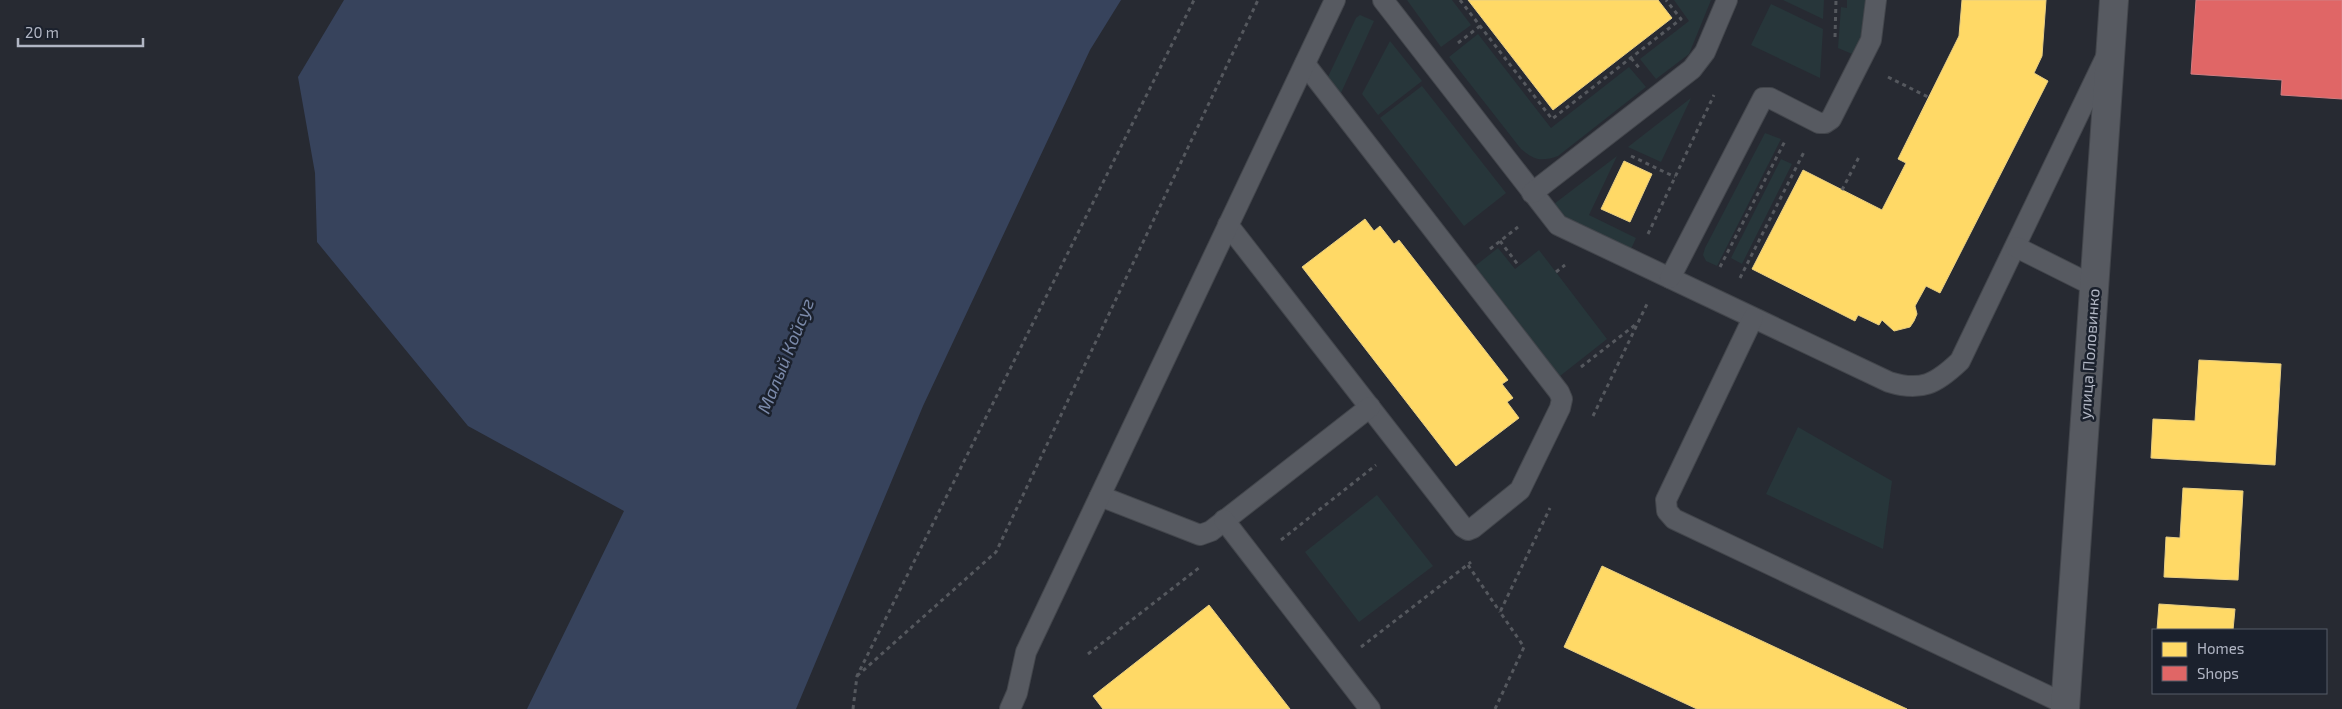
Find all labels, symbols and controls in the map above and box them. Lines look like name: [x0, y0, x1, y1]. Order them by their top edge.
scale bar: [18, 15, 142, 47]
text: 20 m: [25, 23, 59, 41]
street label: улица Половинко: [2074, 288, 2104, 420]
water label: Малый Койсуг: [752, 295, 818, 416]
legend: [2152, 629, 2327, 694]
text: Homes: [2197, 639, 2244, 657]
text: Shops: [2197, 664, 2239, 682]

